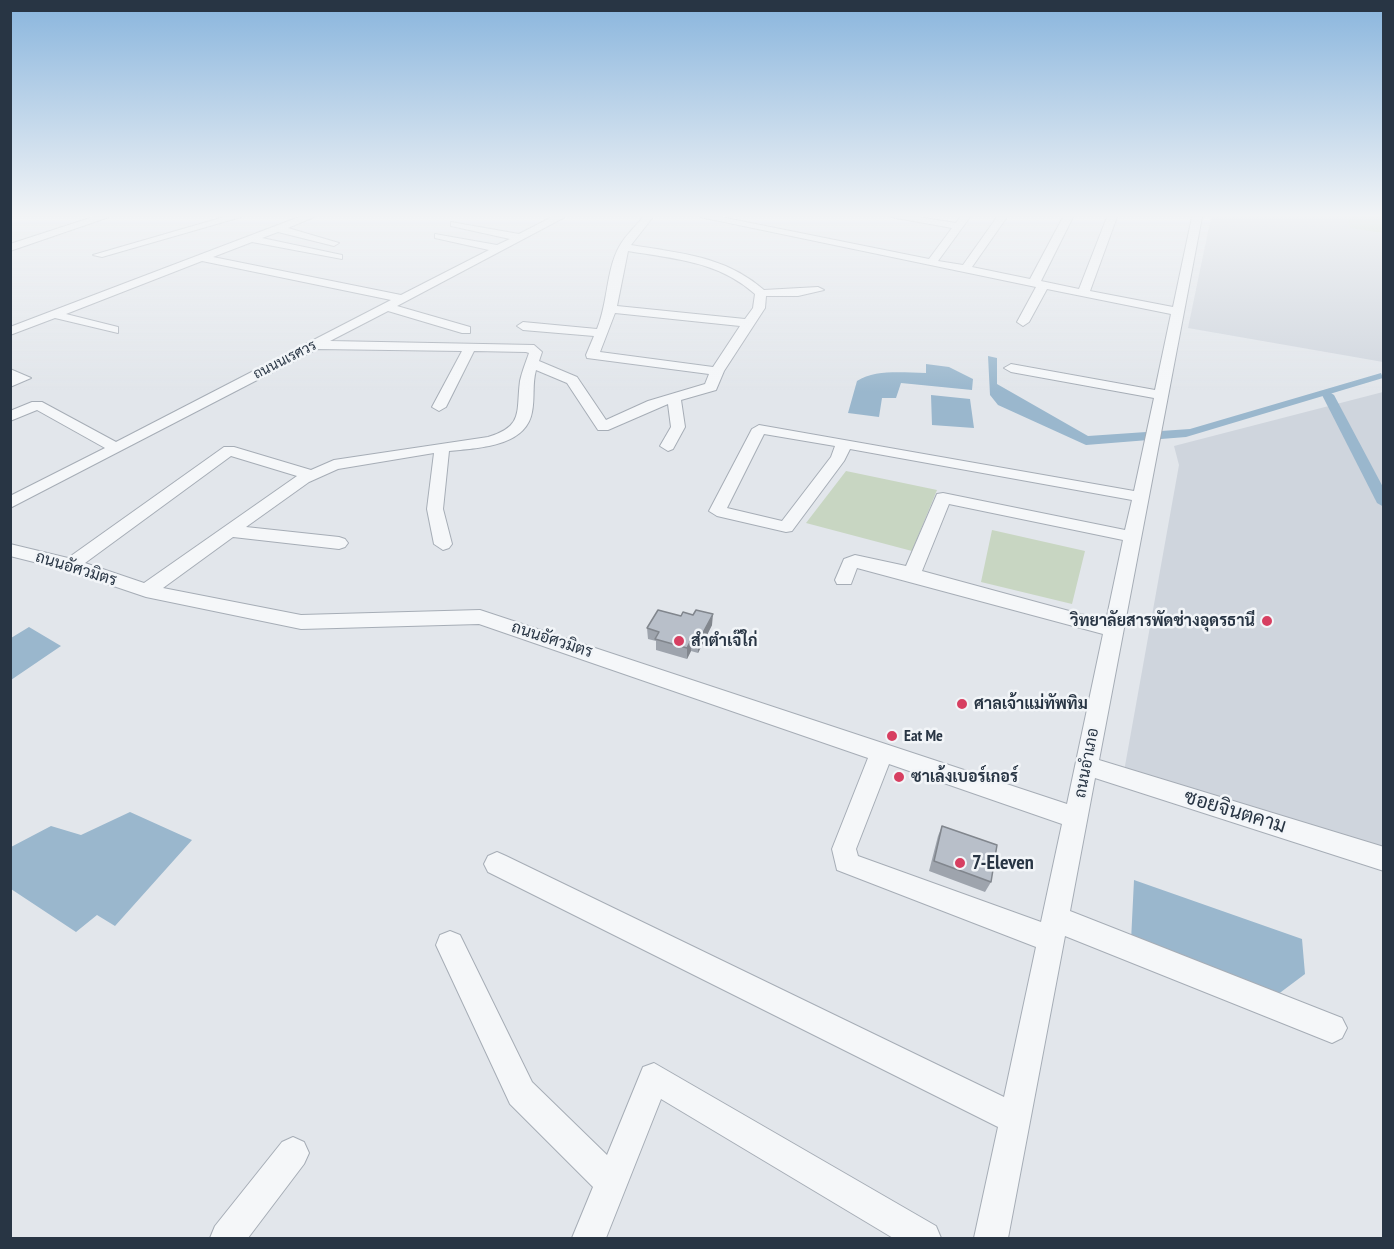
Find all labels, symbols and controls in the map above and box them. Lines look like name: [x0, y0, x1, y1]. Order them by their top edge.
street label: ถนนนเรศวร: [251, 337, 319, 383]
street label: ถนนอัศวมิตร: [33, 548, 119, 590]
place label: วิทยาลัยสารพัดช่างอุดรธานี: [1070, 611, 1255, 631]
marker: วิทยาลัยสารพัดช่างอุดรธานี: [1260, 614, 1274, 628]
street label: ถนนอัศวมิตร: [509, 618, 595, 662]
place label: สำตำเจ๊ใก่: [691, 631, 758, 651]
marker: สำตำเจ๊ใก่: [672, 634, 686, 648]
place label: ศาลเจ้าแม่ทัพทิม: [974, 694, 1088, 714]
marker: ศาลเจ้าแม่ทัพทิม: [955, 697, 969, 711]
place label: Eat Me: [904, 726, 943, 746]
street label: ถนนอำเภอ: [1071, 726, 1103, 800]
marker: Eat Me: [885, 729, 899, 743]
place label: ซาเล้งเบอร์เกอร์: [911, 767, 1018, 787]
marker: ซาเล้งเบอร์เกอร์: [892, 770, 906, 784]
street label: ซอยจินตคาม: [1181, 785, 1289, 839]
place label: 7-Eleven: [972, 851, 1034, 875]
marker: 7-Eleven: [953, 856, 967, 870]

